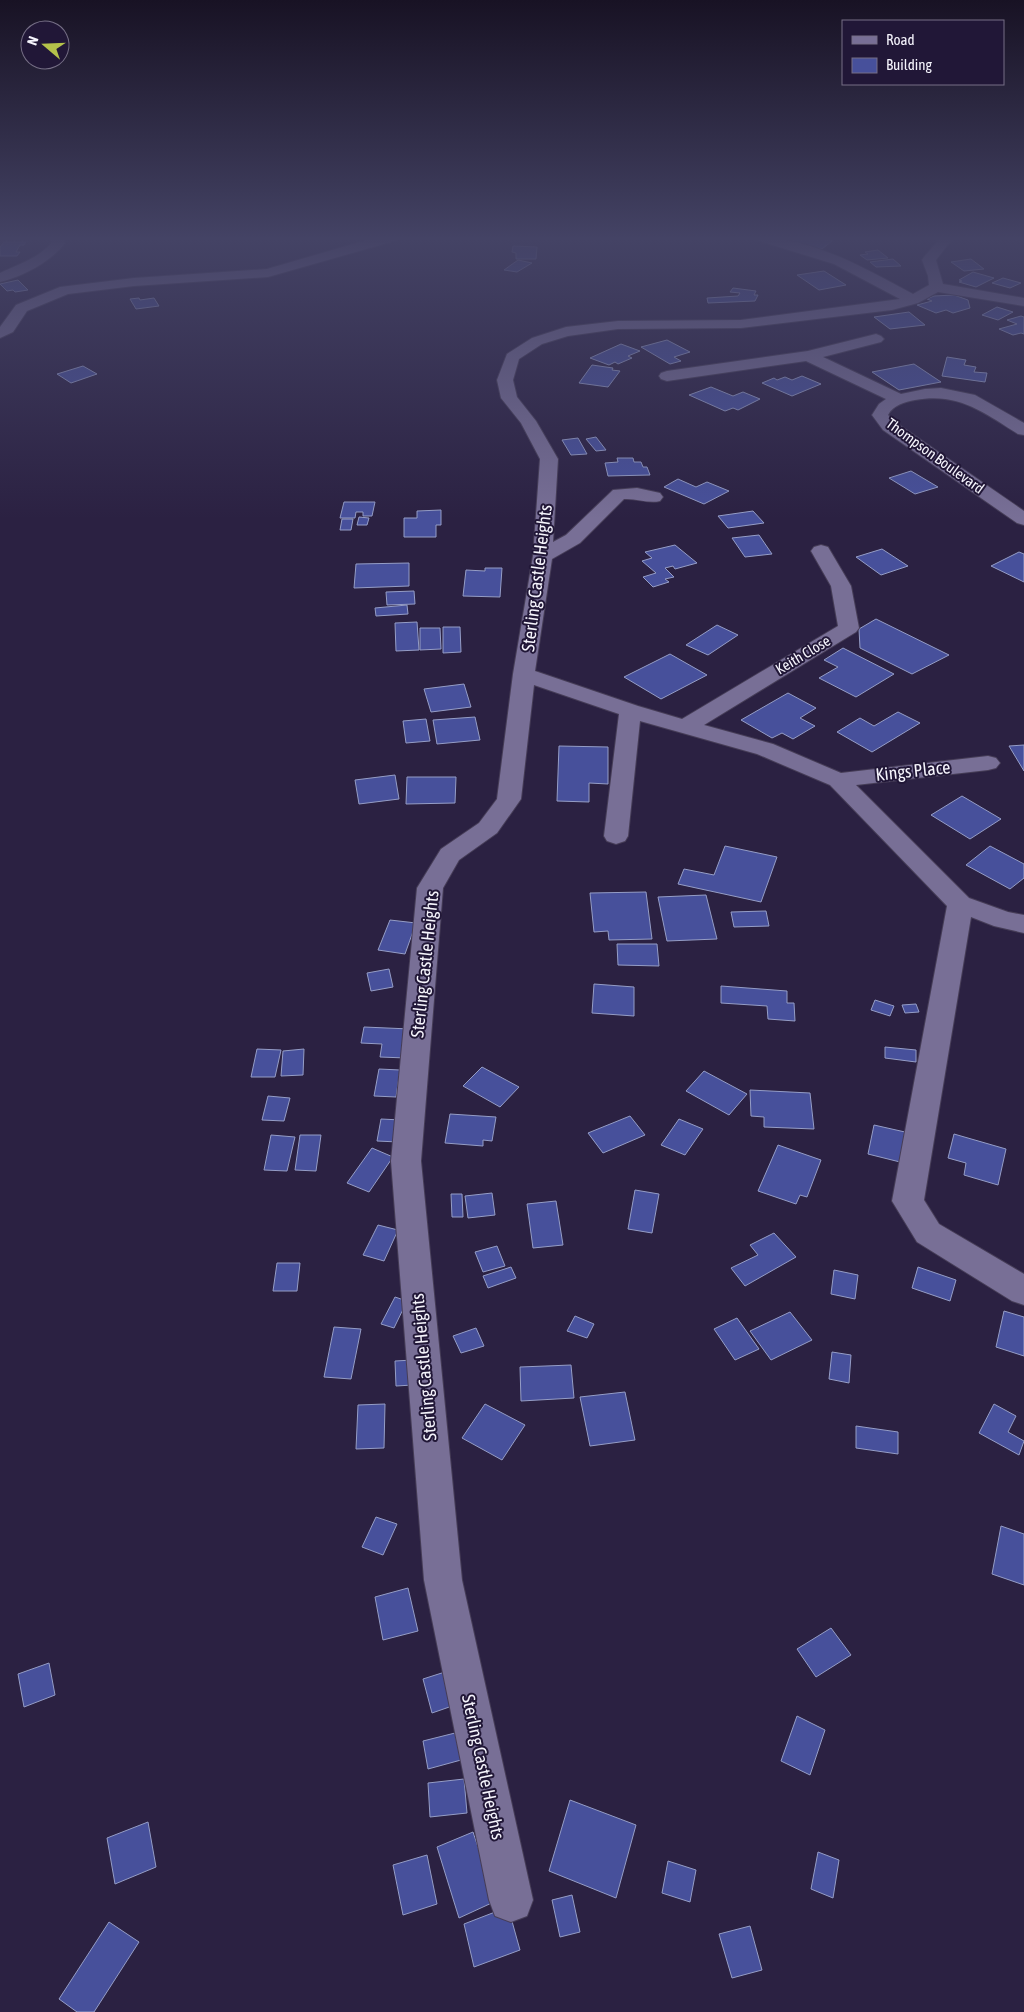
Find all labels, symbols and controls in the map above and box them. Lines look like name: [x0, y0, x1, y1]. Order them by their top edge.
north arrow: [20, 20, 70, 70]
legend: [842, 20, 1004, 85]
text: Road: [886, 31, 915, 48]
text: N: [24, 34, 42, 47]
text: Building: [886, 56, 932, 73]
street label: Thompson Boulevard: [883, 414, 987, 497]
street label: Sterling Castle Heights: [517, 503, 556, 653]
street label: Keith Close: [772, 632, 833, 677]
street label: Kings Place: [875, 756, 951, 785]
street label: Sterling Castle Heights: [406, 889, 443, 1039]
street label: Sterling Castle Heights: [407, 1292, 440, 1442]
street label: Sterling Castle Heights: [458, 1692, 509, 1841]

